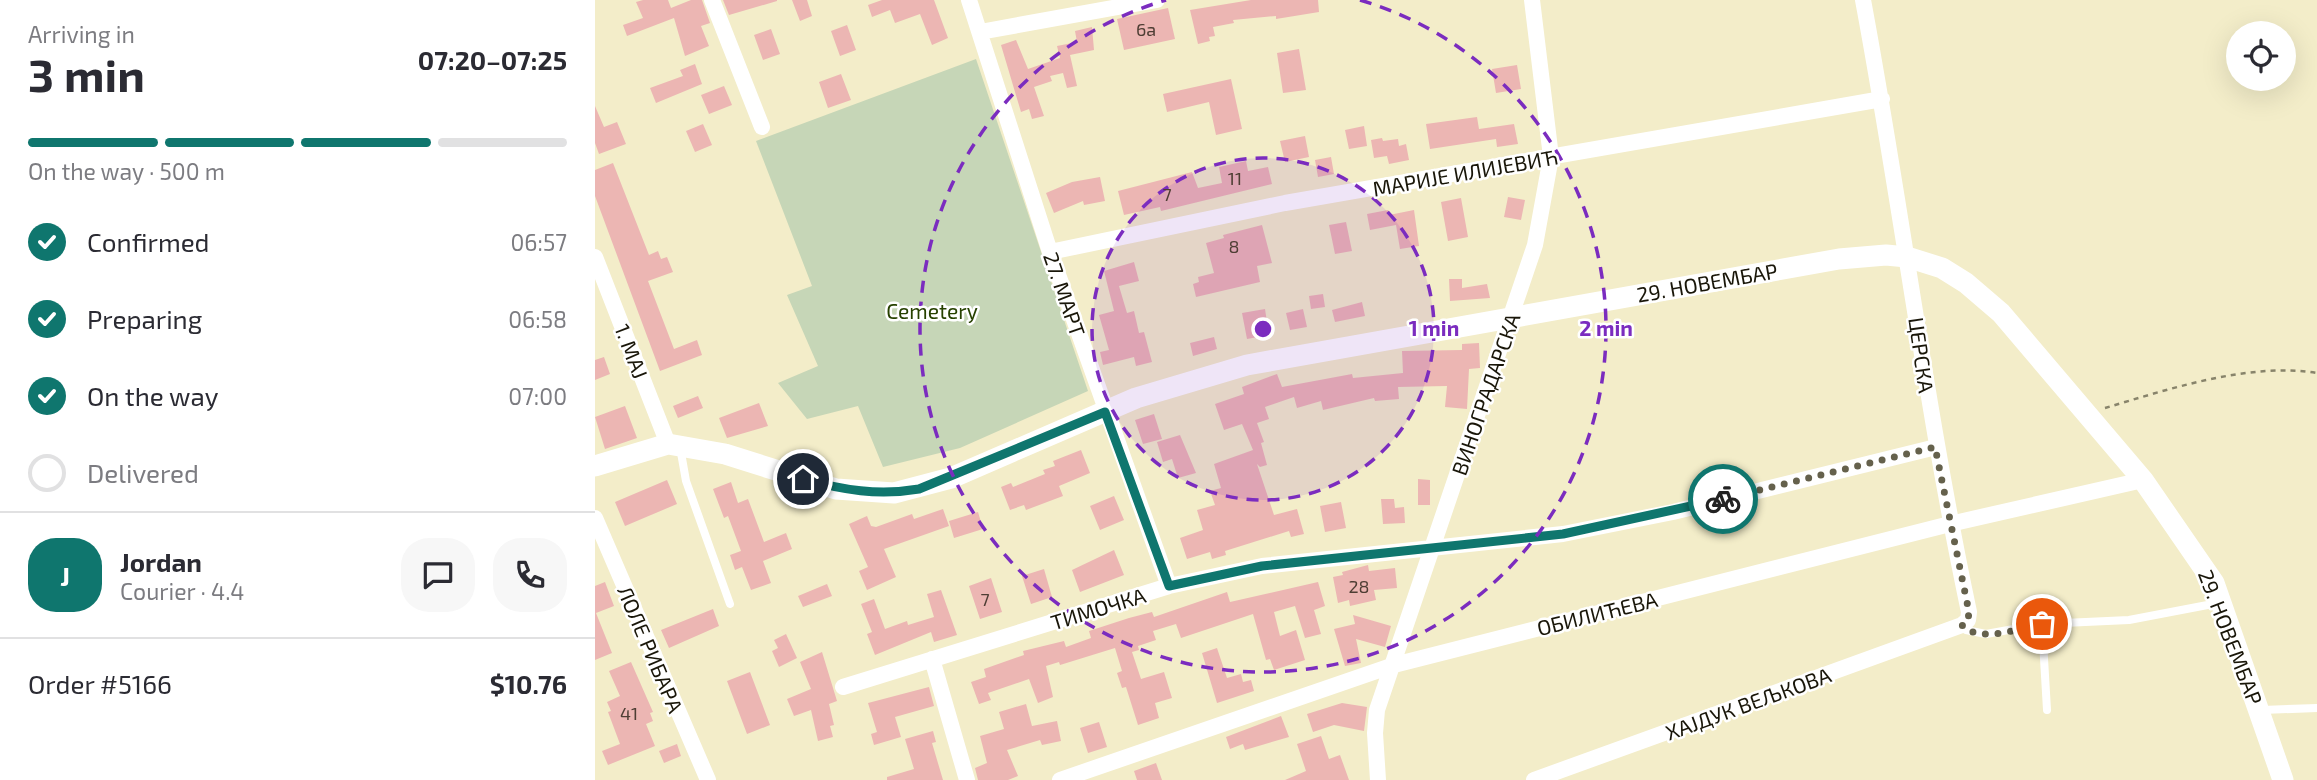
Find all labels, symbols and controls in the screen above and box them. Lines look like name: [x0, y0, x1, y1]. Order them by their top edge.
house number: 6a: [1136, 18, 1156, 40]
text: Arriving in: [28, 20, 135, 48]
map controls: [2226, 21, 2296, 91]
button: locate: [2226, 21, 2296, 91]
text: 07:20–07:25: [418, 44, 567, 75]
text: 3 min: [28, 46, 145, 101]
street label: МАРИЈЕ ИЛИЈЕВИЋ: [1371, 143, 1559, 201]
text: On the way · 500 m: [28, 157, 225, 185]
house number: 11: [1228, 167, 1242, 189]
house number: 7: [1162, 183, 1172, 205]
icon: check: [28, 223, 66, 261]
text: Confirmed: [87, 226, 210, 257]
text: 06:57: [510, 228, 567, 256]
house number: 8: [1229, 235, 1239, 257]
street label: 27. МАРТ: [1039, 249, 1091, 339]
street label: 29. НОВЕМБАР: [1635, 257, 1779, 307]
park label: Cemetery: [886, 298, 978, 323]
icon: check: [28, 300, 66, 338]
text: Preparing: [87, 303, 202, 334]
text: 06:58: [508, 305, 567, 333]
street label: ВИНОГРАДАРСКА: [1446, 310, 1524, 478]
text: 1 min: [1409, 315, 1459, 340]
text: 2 min: [1579, 315, 1633, 340]
street label: ЦЕРСКА: [1904, 315, 1940, 395]
centre of rings: [1251, 317, 1275, 341]
street label: 1. МАЈ: [610, 320, 654, 382]
icon: check: [28, 377, 66, 415]
text: On the way: [87, 380, 218, 411]
text: 07:00: [508, 382, 567, 410]
pin: [773, 449, 833, 509]
text: Delivered: [87, 457, 199, 488]
icon: home: [784, 460, 822, 498]
courier: [1688, 464, 1758, 534]
icon: bike: [1704, 480, 1742, 518]
button: chat: [401, 538, 475, 612]
button: phone: [493, 538, 567, 612]
text: Jordan: [120, 546, 202, 577]
text: J: [60, 560, 70, 591]
street label: 29. НОВЕМБАР: [2194, 566, 2268, 708]
house number: 28: [1348, 575, 1370, 597]
text: Courier · 4.4: [120, 577, 244, 605]
street label: ЛОЛЕ РИБАРА: [613, 582, 689, 716]
street label: ТИМОЧКА: [1048, 582, 1148, 634]
street label: ОБИЛИЋЕВА: [1534, 586, 1660, 640]
house number: 7: [980, 588, 990, 610]
pin: [2012, 594, 2072, 654]
icon: bag: [2023, 605, 2061, 643]
street label: ХАЈДУК ВЕЉКОВА: [1662, 661, 1834, 745]
text: Order #5166: [28, 668, 172, 699]
text: $10.76: [490, 668, 567, 699]
house number: 41: [620, 702, 638, 724]

